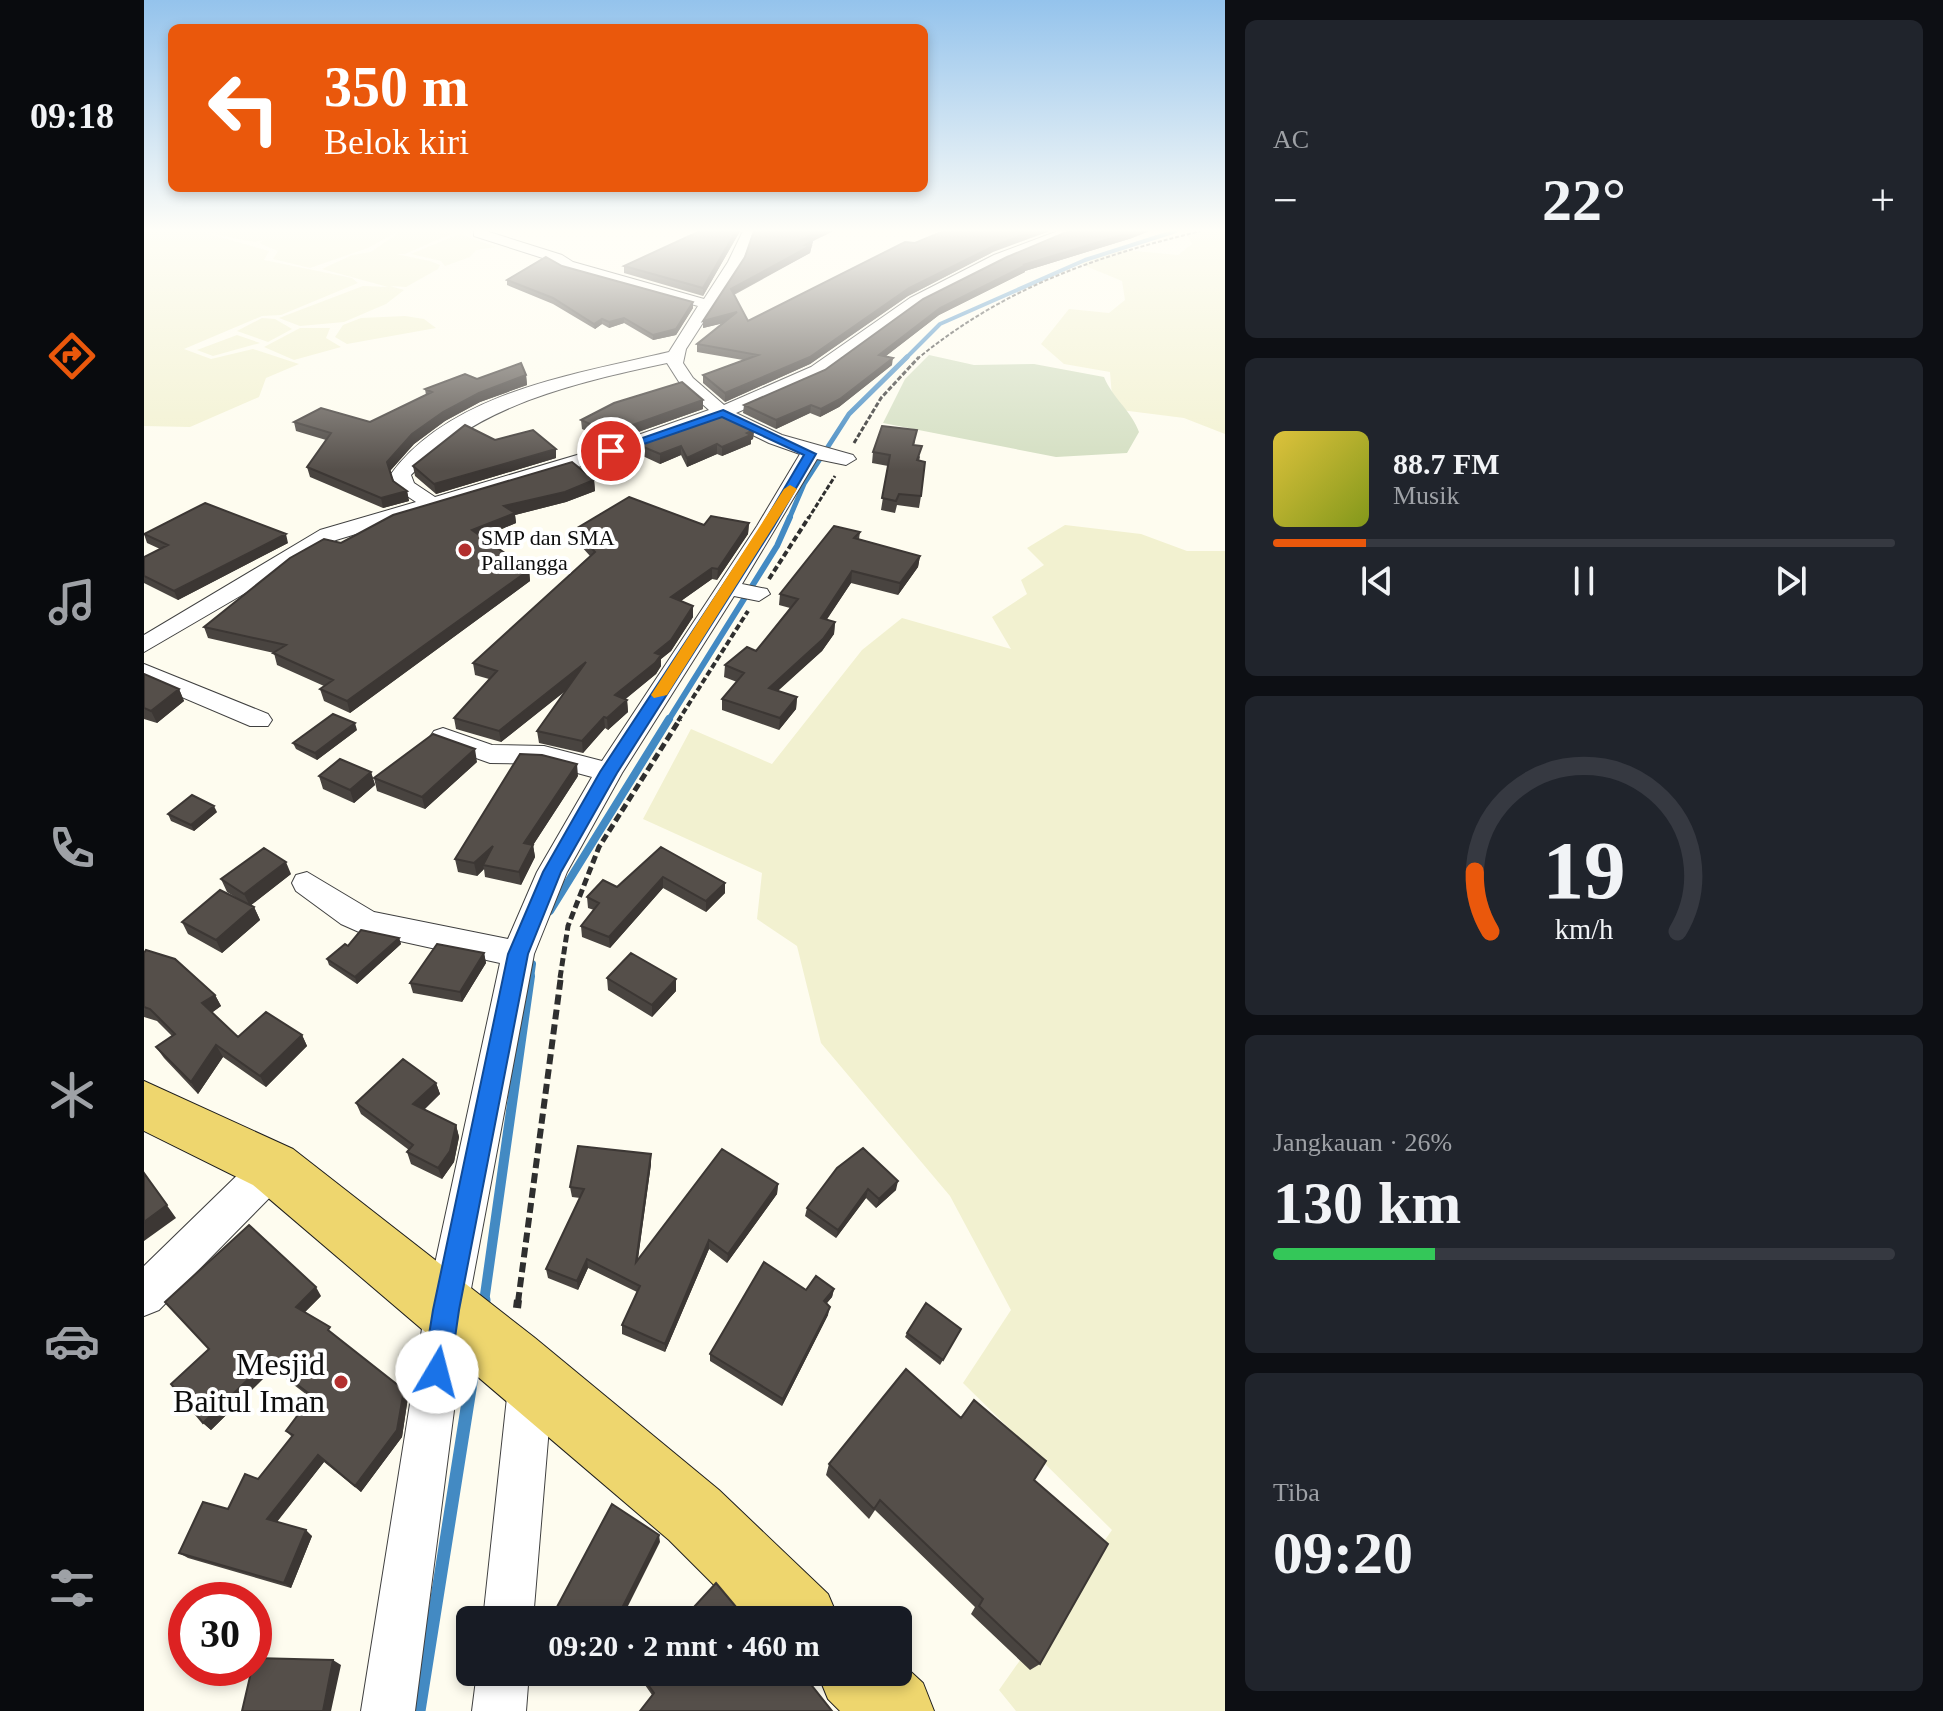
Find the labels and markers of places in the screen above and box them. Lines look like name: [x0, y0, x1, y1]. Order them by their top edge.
pin: [577, 417, 645, 485]
place label: SMP dan SMA Pallangga: [481, 525, 615, 575]
marker: SMP dan SMA Pallangga: [456, 541, 474, 559]
place label: Mesjid Baitul Iman: [173, 1346, 325, 1419]
marker: Mesjid Baitul Iman: [332, 1373, 350, 1391]

